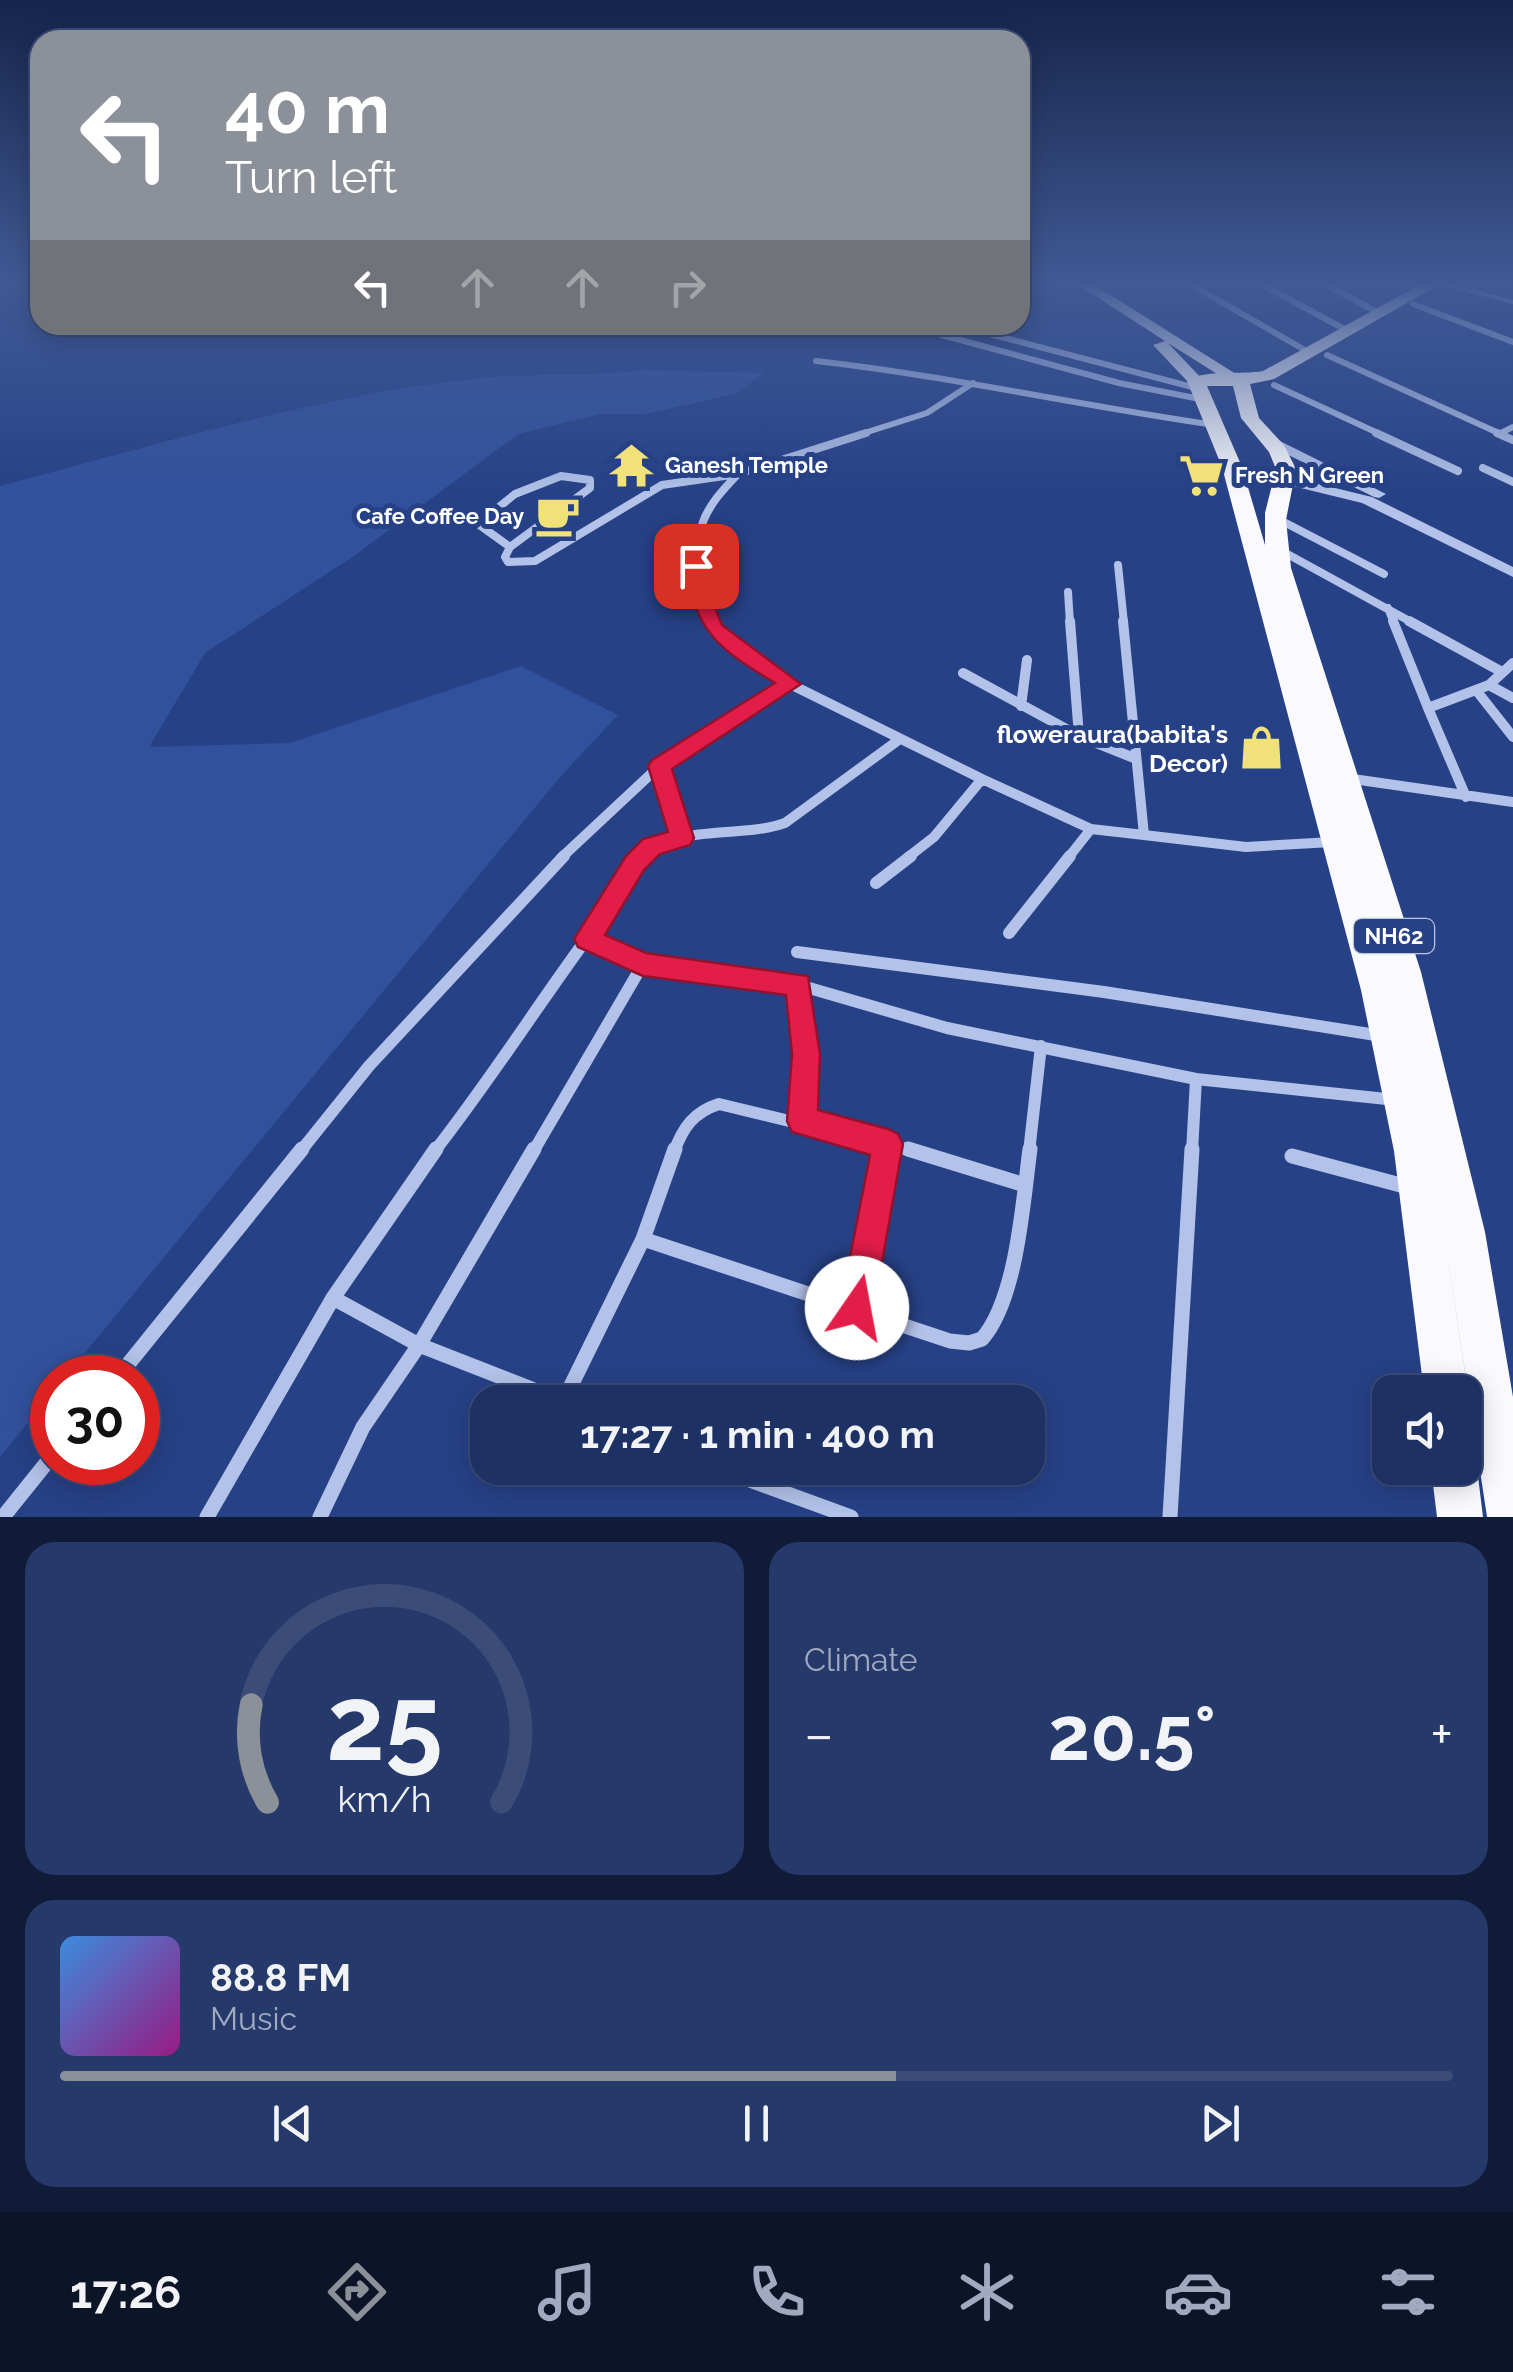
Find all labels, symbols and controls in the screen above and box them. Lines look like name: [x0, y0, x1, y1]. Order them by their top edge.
text: 40 m: [225, 67, 390, 149]
icon: left: [60, 70, 190, 200]
text: Turn left: [225, 151, 397, 204]
icon: left: [345, 260, 400, 315]
icon: ahead: [450, 260, 505, 315]
icon: ahead: [555, 260, 610, 315]
icon: right: [660, 260, 715, 315]
temple icon: Ganesh Temple: [608, 441, 656, 489]
supermarket icon: Fresh N Green: [1178, 451, 1226, 499]
place label: Ganesh Temple: [665, 452, 828, 478]
place label: Fresh N Green: [1235, 462, 1384, 488]
cafe icon: Cafe Coffee Day: [533, 492, 581, 540]
place label: Cafe Coffee Day: [356, 503, 524, 529]
pin: [654, 524, 739, 609]
icon: arrive: [669, 539, 724, 594]
place label: floweraura(babita's Decor): [996, 719, 1228, 778]
shop icon: floweraura(babita's Decor): [1237, 724, 1285, 772]
road number: NH62: [1354, 919, 1434, 953]
position arrow: [805, 1256, 909, 1360]
speed limit sign: 30: [30, 1355, 160, 1485]
map controls: [1372, 1375, 1482, 1485]
button: sound: [1372, 1375, 1482, 1485]
text: 17:27 · 1 min · 400 m: [580, 1412, 935, 1457]
text: Climate: [804, 1641, 918, 1678]
text: 25: [326, 1662, 443, 1784]
text: 20.5°: [1048, 1689, 1216, 1778]
text: −: [804, 1702, 834, 1767]
text: +: [1430, 1702, 1453, 1767]
text: km/h: [337, 1778, 432, 1820]
text: 88.8 FM: [210, 1955, 351, 2000]
text: Music: [210, 2000, 297, 2037]
icon: previous: [265, 2096, 320, 2151]
icon: pause: [729, 2096, 784, 2151]
icon: next: [1193, 2096, 1248, 2151]
icon: directions: [322, 2257, 392, 2327]
icon: music: [532, 2257, 602, 2327]
icon: phone: [742, 2257, 812, 2327]
icon: climate: [952, 2257, 1022, 2327]
icon: car: [1163, 2257, 1233, 2327]
icon: filters: [1373, 2257, 1443, 2327]
text: 17:26: [70, 2266, 181, 2319]

